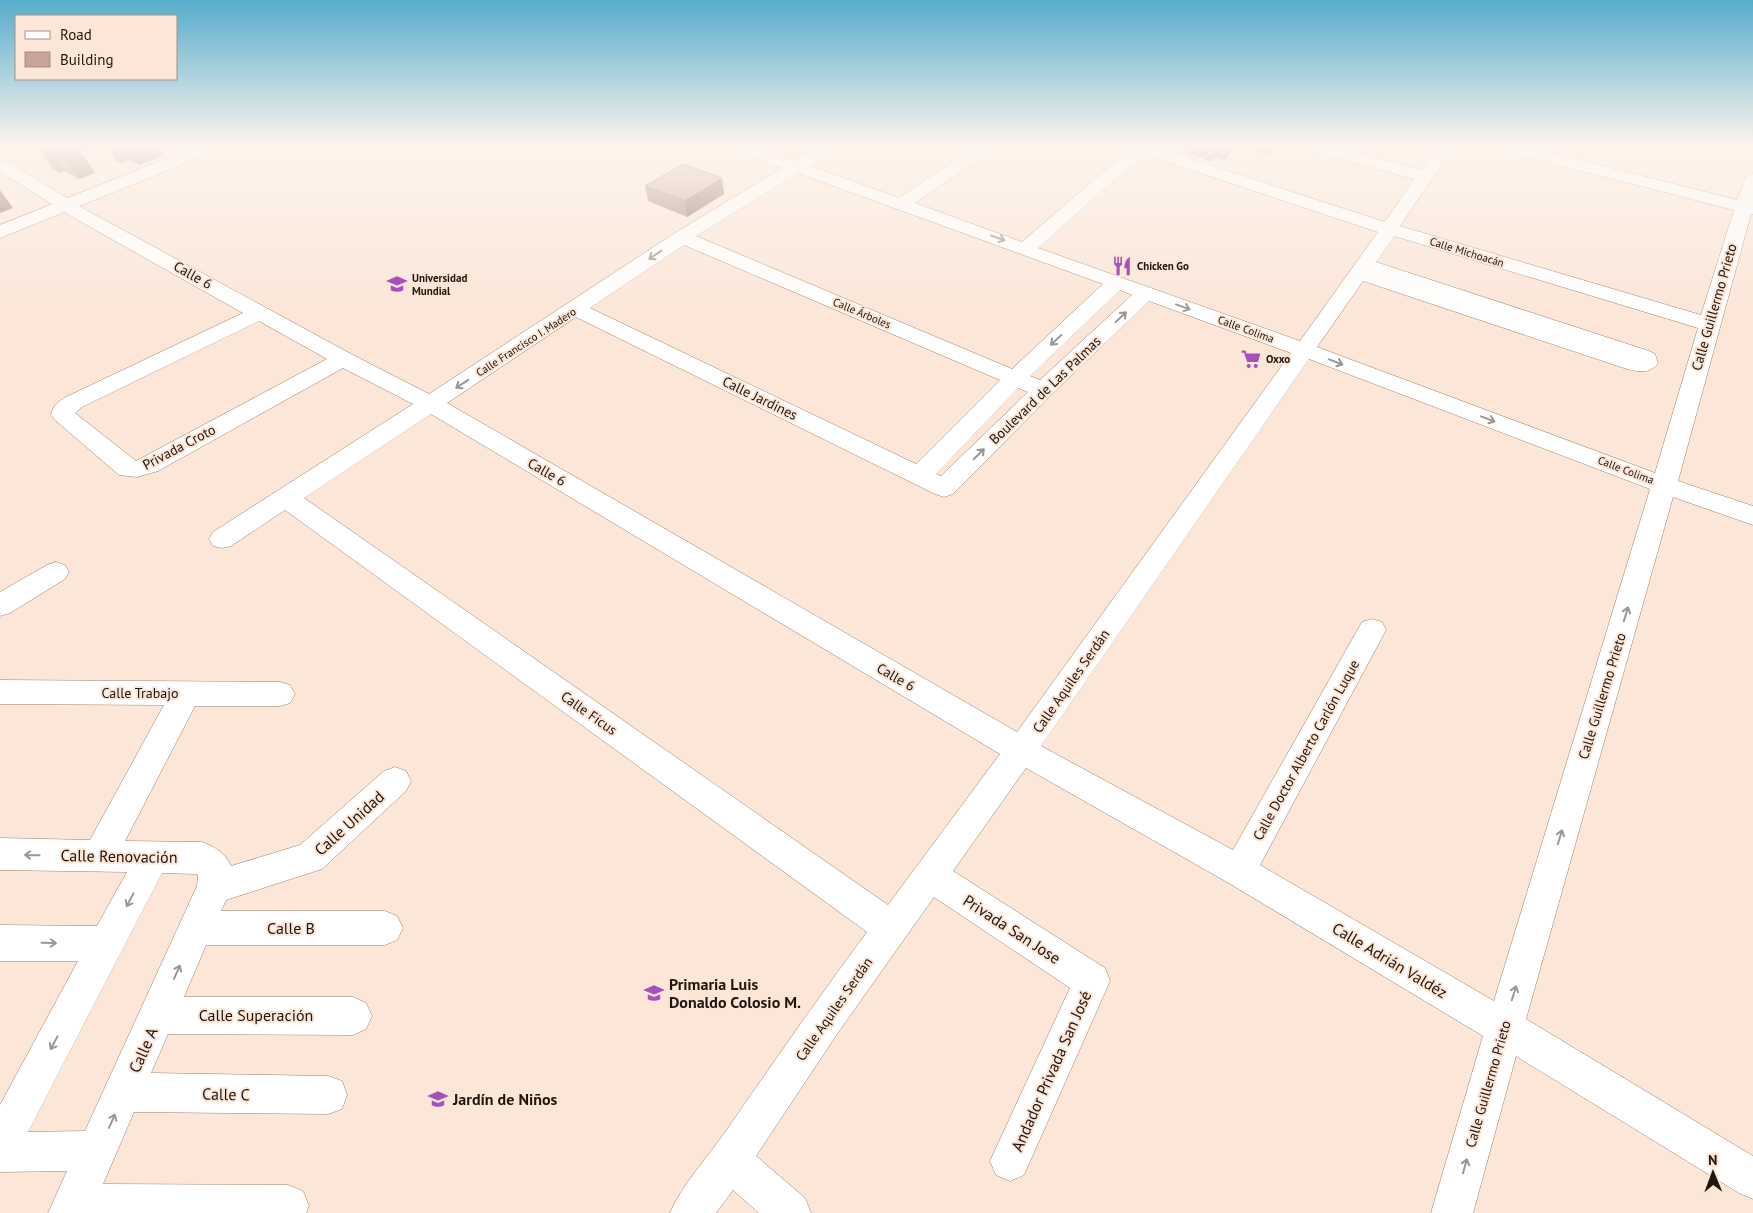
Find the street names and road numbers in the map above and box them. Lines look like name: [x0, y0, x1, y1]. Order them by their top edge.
street label: Calle Michoacán: [1428, 234, 1506, 270]
street label: Calle Guillermo Prieto: [1687, 241, 1741, 373]
street label: Calle 6: [171, 257, 215, 293]
street label: Calle Árboles: [831, 295, 893, 332]
street label: Calle Francisco I. Madero: [473, 304, 579, 380]
street label: Calle Colima: [1216, 312, 1276, 346]
street label: Boulevard de Las Palmas: [985, 332, 1105, 448]
street label: Calle Jardines: [719, 372, 801, 424]
street label: Privada Croto: [140, 420, 218, 474]
street label: Calle Colima: [1596, 453, 1656, 487]
street label: Calle 6: [525, 454, 569, 490]
street label: Calle Aquiles Serdán: [1029, 626, 1113, 736]
street label: Calle Guillermo Prieto: [1574, 631, 1630, 761]
street label: Calle Doctor Alberto Carlón Luque: [1249, 656, 1363, 844]
street label: Calle 6: [874, 659, 918, 695]
street label: Calle Trabajo: [101, 684, 179, 702]
street label: Calle Ficus: [557, 687, 621, 739]
street label: Calle Unidad: [310, 786, 388, 860]
street label: Calle Renovación: [60, 845, 178, 867]
street label: Privada San Jose: [960, 890, 1064, 968]
street label: Calle B: [267, 918, 315, 938]
street label: Calle Adrián Valdéz: [1329, 918, 1451, 1002]
street label: Calle Aquiles Serdán: [792, 954, 876, 1064]
street label: Andador Privada San José: [1007, 988, 1095, 1154]
street label: Calle Superación: [199, 1005, 313, 1025]
street label: Calle Guillermo Prieto: [1461, 1018, 1515, 1150]
street label: Calle A: [124, 1024, 162, 1076]
street label: Calle C: [202, 1084, 250, 1104]

